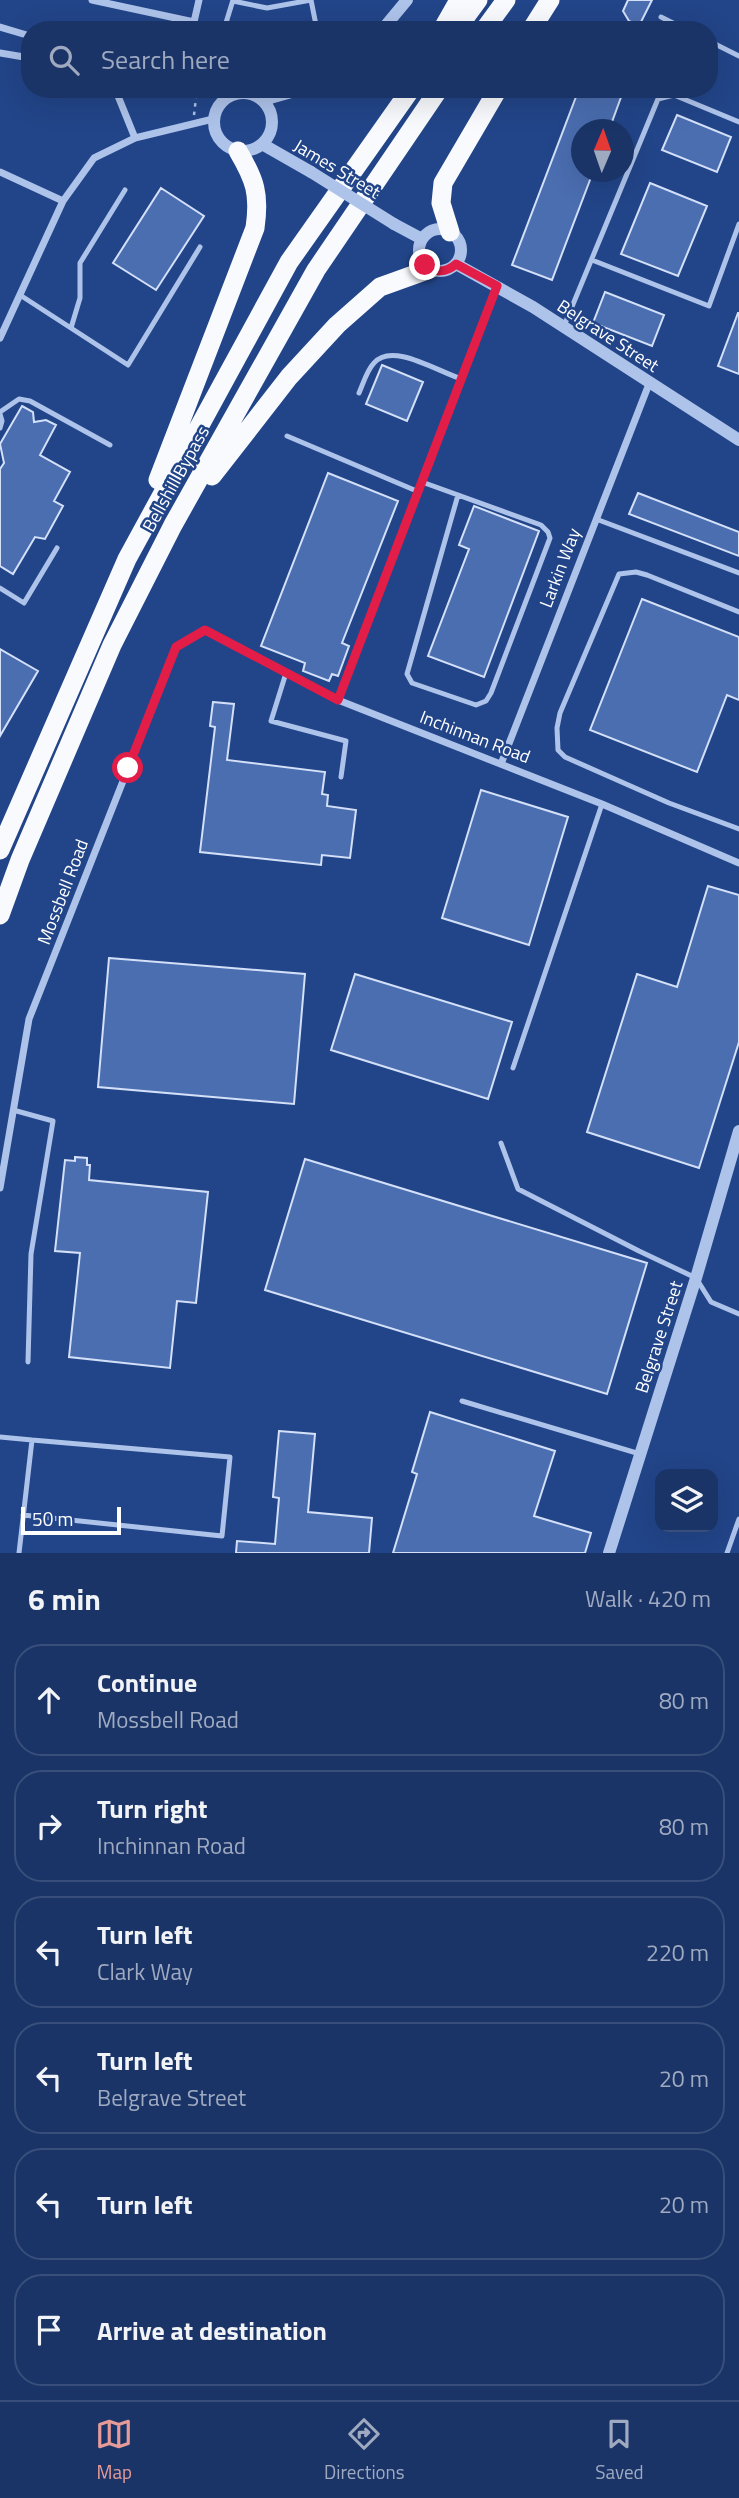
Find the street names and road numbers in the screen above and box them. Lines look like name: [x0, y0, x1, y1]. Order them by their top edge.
street label: James Street: [289, 132, 386, 205]
street label: Belgrave Street: [552, 292, 665, 379]
street label: Bellshill Bypass: [135, 421, 216, 537]
street label: Larkin Way: [532, 524, 587, 612]
street label: Inchinnan Road: [416, 703, 534, 770]
street label: Mossbell Road: [30, 835, 95, 949]
street label: Belgrave Street: [628, 1277, 690, 1397]

